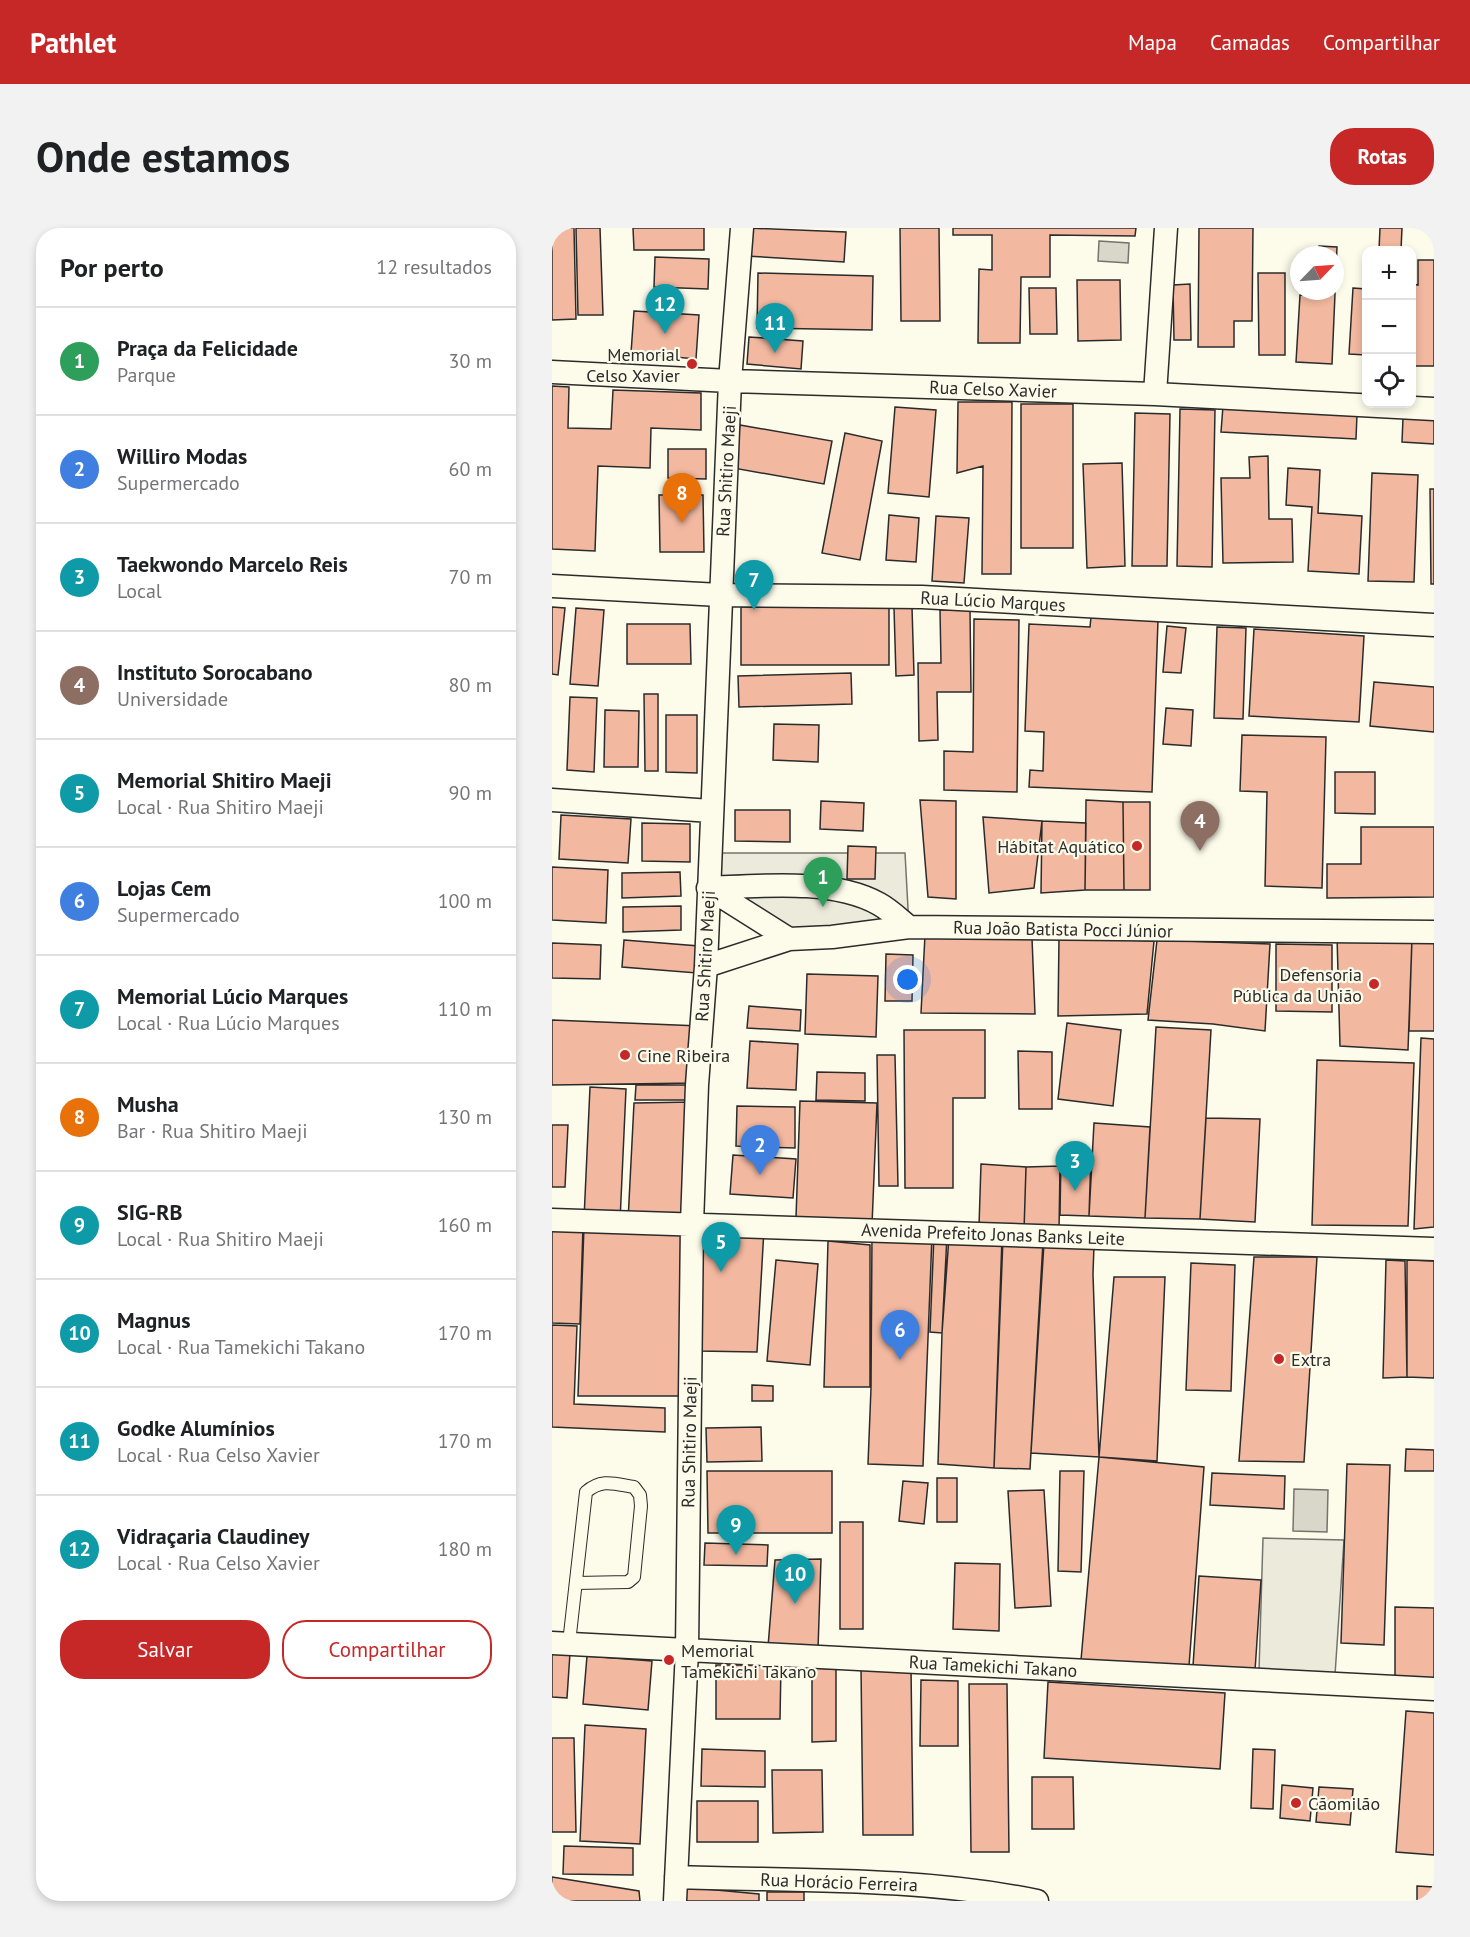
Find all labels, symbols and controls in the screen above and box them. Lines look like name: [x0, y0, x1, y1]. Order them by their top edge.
text: Pathlet: [30, 24, 116, 61]
text: Mapa: [1128, 29, 1177, 56]
text: Camadas: [1210, 29, 1290, 56]
text: Compartilhar: [1323, 29, 1440, 56]
button: Rotas: [1330, 128, 1434, 185]
text: Onde estamos: [36, 129, 290, 184]
north arrow: [1290, 246, 1344, 300]
map controls: [1362, 246, 1416, 408]
button: +: [1362, 246, 1416, 300]
text: Por perto: [60, 251, 164, 284]
text: 12 resultados: [376, 254, 492, 280]
pin: 12: [646, 285, 684, 334]
button: −: [1362, 300, 1416, 354]
pin: 11: [756, 304, 794, 353]
text: Praça da Felicidade: [117, 334, 298, 362]
place label: Memorial Celso Xavier: [586, 343, 681, 387]
text: 1: [74, 348, 85, 374]
text: 30 m: [449, 348, 492, 374]
button: locate: [1362, 354, 1416, 408]
marker: Memorial Celso Xavier: [685, 357, 699, 371]
text: Parque: [117, 362, 176, 388]
street label: Rua Celso Xavier: [929, 375, 1057, 403]
street label: Rua Shitiro Maeji: [711, 405, 741, 537]
text: Williro Modas: [117, 442, 247, 470]
text: 2: [74, 456, 85, 482]
text: 60 m: [449, 456, 492, 482]
text: Supermercado: [117, 470, 240, 496]
pin: 8: [662, 474, 702, 523]
text: Taekwondo Marcelo Reis: [117, 550, 348, 578]
pin: 7: [734, 560, 774, 610]
text: 3: [74, 564, 85, 590]
text: 70 m: [449, 564, 492, 590]
text: Local: [117, 578, 162, 604]
street label: Rua Lúcio Marques: [920, 586, 1066, 616]
text: Instituto Sorocabano: [117, 658, 313, 686]
text: 4: [74, 672, 85, 698]
text: 80 m: [449, 672, 492, 698]
text: Universidade: [117, 686, 228, 712]
text: Memorial Shitiro Maeji: [117, 766, 332, 794]
text: 5: [74, 780, 85, 806]
text: 90 m: [449, 780, 492, 806]
text: Local · Rua Shitiro Maeji: [117, 794, 324, 820]
pin: 4: [1180, 802, 1220, 851]
place label: Hábitat Aquático: [997, 835, 1125, 858]
marker: Hábitat Aquático: [1130, 839, 1144, 853]
pin: 1: [804, 858, 842, 907]
text: Lojas Cem: [117, 874, 211, 902]
text: 6: [74, 888, 85, 914]
text: 100 m: [438, 888, 492, 914]
street label: Rua Shitiro Maeji: [690, 890, 720, 1022]
text: Supermercado: [117, 902, 240, 928]
street label: Rua João Batista Pocci Júnior: [953, 916, 1173, 942]
place label: Defensoria Pública da União: [1233, 963, 1362, 1007]
your location: [893, 965, 922, 994]
marker: Defensoria Pública da União: [1367, 977, 1381, 991]
text: Memorial Lúcio Marques: [117, 982, 348, 1010]
text: 7: [74, 996, 85, 1022]
text: 110 m: [438, 996, 492, 1022]
text: Local · Rua Lúcio Marques: [117, 1010, 340, 1036]
place label: Cine Ribeira: [637, 1044, 730, 1067]
marker: Cine Ribeira: [618, 1048, 632, 1062]
text: Musha: [117, 1090, 179, 1118]
text: 8: [74, 1104, 85, 1130]
text: 130 m: [438, 1104, 492, 1130]
text: Bar · Rua Shitiro Maeji: [117, 1118, 308, 1144]
pin: 2: [740, 1126, 780, 1175]
pin: 3: [1056, 1142, 1094, 1191]
text: SIG-RB: [117, 1198, 183, 1226]
text: 9: [74, 1212, 85, 1238]
text: 160 m: [438, 1212, 492, 1238]
street label: Avenida Prefeito Jonas Banks Leite: [861, 1218, 1125, 1250]
pin: 5: [702, 1222, 740, 1272]
text: Local · Rua Shitiro Maeji: [117, 1226, 324, 1252]
text: Magnus: [117, 1306, 190, 1334]
pin: 6: [880, 1310, 920, 1360]
text: 10: [68, 1320, 91, 1346]
text: 170 m: [438, 1320, 492, 1346]
text: Local · Rua Tamekichi Takano: [117, 1334, 365, 1360]
place label: Extra: [1291, 1348, 1331, 1371]
marker: Extra: [1272, 1352, 1286, 1366]
street label: Rua Shitiro Maeji: [676, 1376, 702, 1508]
text: Godke Alumínios: [117, 1414, 275, 1442]
text: 11: [68, 1428, 91, 1454]
text: 170 m: [438, 1428, 492, 1454]
text: Local · Rua Celso Xavier: [117, 1442, 320, 1468]
pin: 9: [716, 1506, 756, 1555]
text: Vidraçaria Claudiney: [117, 1522, 310, 1550]
text: 12: [68, 1536, 91, 1562]
text: 180 m: [438, 1536, 492, 1562]
text: Local · Rua Celso Xavier: [117, 1550, 320, 1576]
pin: 10: [776, 1554, 814, 1604]
button: Salvar: [60, 1620, 270, 1679]
button: Compartilhar: [282, 1620, 492, 1679]
place label: Memorial Tamekichi Takano: [681, 1639, 816, 1683]
street label: Rua Tamekichi Takano: [908, 1650, 1078, 1682]
marker: Memorial Tamekichi Takano: [662, 1653, 676, 1667]
place label: Cãomilão: [1308, 1792, 1380, 1815]
marker: Cãomilão: [1289, 1796, 1303, 1810]
street label: Rua Horácio Ferreira: [760, 1868, 918, 1896]

